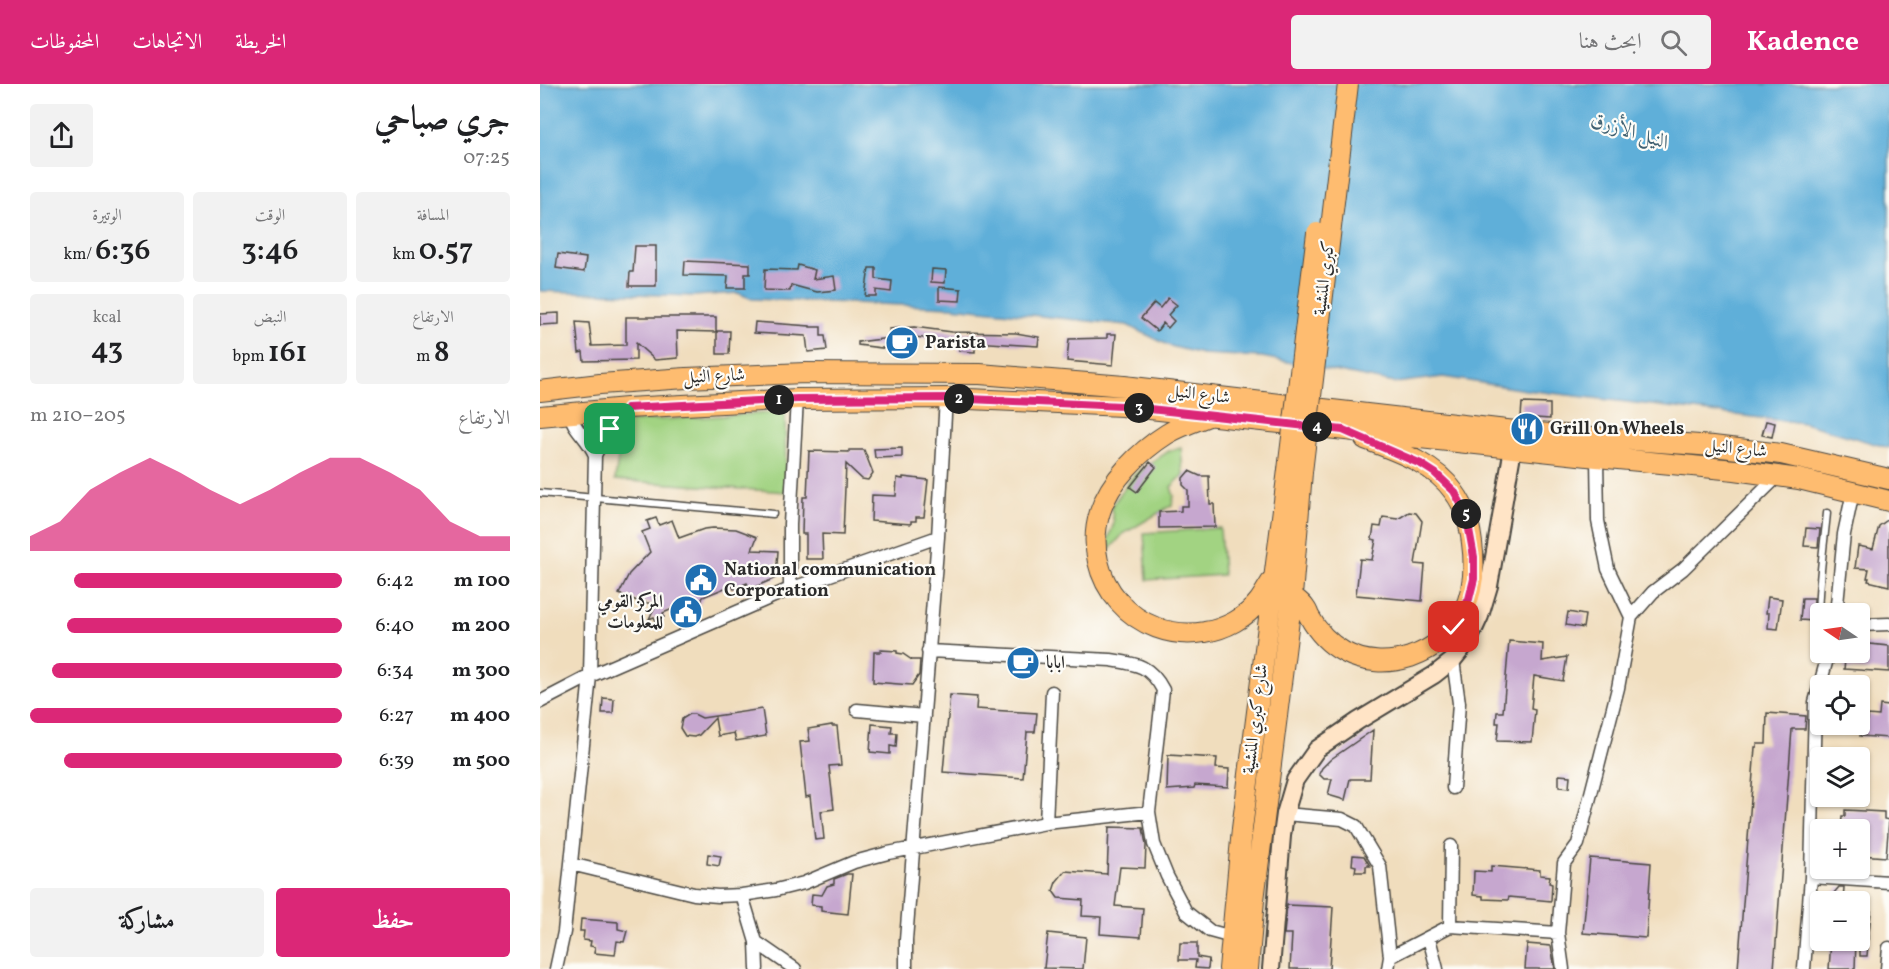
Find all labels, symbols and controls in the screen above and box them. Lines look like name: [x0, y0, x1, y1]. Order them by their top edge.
search box: [1291, 15, 1711, 69]
text: Kadence: [1747, 23, 1859, 62]
icon: search: [1657, 26, 1690, 59]
text: ابحث هنا: [1579, 27, 1642, 58]
text: المحفوظات: [30, 28, 99, 57]
text: الاتجاهات: [132, 28, 202, 57]
text: الخريطة: [235, 28, 286, 57]
text: جري صباحي: [375, 98, 510, 144]
water label: النيل الأزرق: [1587, 103, 1674, 158]
button: share: [30, 104, 93, 167]
text: 07:25: [463, 144, 510, 172]
text: الوتيرة: [92, 205, 122, 227]
text: الوقت: [255, 205, 285, 227]
text: المسافة: [417, 205, 449, 227]
text: 6:36: [95, 230, 151, 272]
text: 3:46: [241, 230, 299, 272]
text: 0.57: [419, 230, 473, 272]
street label: كبري المنشية: [1308, 239, 1343, 317]
text: /km: [63, 244, 95, 266]
text: km: [393, 244, 419, 266]
text: kcal: [93, 307, 121, 329]
text: النبض: [254, 307, 286, 329]
text: الارتفاع: [412, 307, 454, 329]
cafe icon: Parista: [884, 325, 920, 361]
text: 43: [91, 329, 123, 371]
place label: Parista: [925, 331, 986, 356]
text: 161: [268, 332, 308, 374]
text: 8: [434, 332, 450, 374]
text: bpm: [232, 346, 268, 368]
text: m: [416, 346, 434, 368]
street label: شارع النيل: [682, 363, 746, 392]
street label: شارع النيل: [1166, 379, 1231, 412]
pin: 2: [944, 384, 974, 414]
pin: 1: [764, 385, 794, 415]
text: 2: [955, 388, 963, 410]
text: 1: [776, 389, 782, 411]
pin: 3: [1124, 393, 1154, 423]
text: 3: [1135, 397, 1143, 419]
text: 205–210 m: [30, 402, 126, 430]
pin: [584, 403, 635, 454]
text: الارتفاع: [458, 405, 510, 433]
restaurant icon: Grill On Wheels: [1509, 411, 1545, 447]
icon: arrive: [593, 412, 626, 445]
pin: 4: [1302, 412, 1332, 442]
text: 4: [1312, 416, 1322, 438]
place label: Grill On Wheels: [1550, 417, 1684, 442]
street label: شارع النيل: [1704, 433, 1768, 466]
pin: 5: [1451, 499, 1481, 529]
text: 5: [1462, 503, 1470, 525]
place label: National communication Corporation: [724, 558, 936, 604]
public building icon: National communication Corporation: [683, 562, 719, 598]
text: 6:42: [376, 567, 414, 595]
text: 100 m: [454, 567, 510, 595]
place label: المركز القومي للمعلومات: [596, 590, 663, 636]
public building icon: المركز القومي للمعلومات: [668, 594, 704, 630]
pin: [1428, 601, 1479, 652]
north arrow: [1810, 603, 1870, 663]
map controls: [1810, 603, 1870, 951]
icon: check: [1437, 610, 1470, 643]
text: 6:40: [376, 612, 414, 640]
text: 200 m: [452, 612, 510, 640]
cafe icon: ابابا: [1005, 645, 1041, 681]
place label: ابابا: [1046, 651, 1065, 676]
text: 6:34: [377, 657, 414, 685]
text: 300 m: [452, 657, 510, 685]
street label: شارع كبري المنشية: [1237, 663, 1276, 775]
button: locate: [1810, 675, 1870, 735]
text: 6:27: [379, 702, 414, 730]
text: 400 m: [450, 702, 510, 730]
text: 6:39: [379, 747, 414, 775]
text: 500 m: [452, 747, 510, 775]
button: layers: [1810, 747, 1870, 807]
button: +: [1810, 819, 1870, 879]
button: مشاركة: [30, 888, 264, 957]
button: حفظ: [276, 888, 510, 957]
button: −: [1810, 891, 1870, 951]

